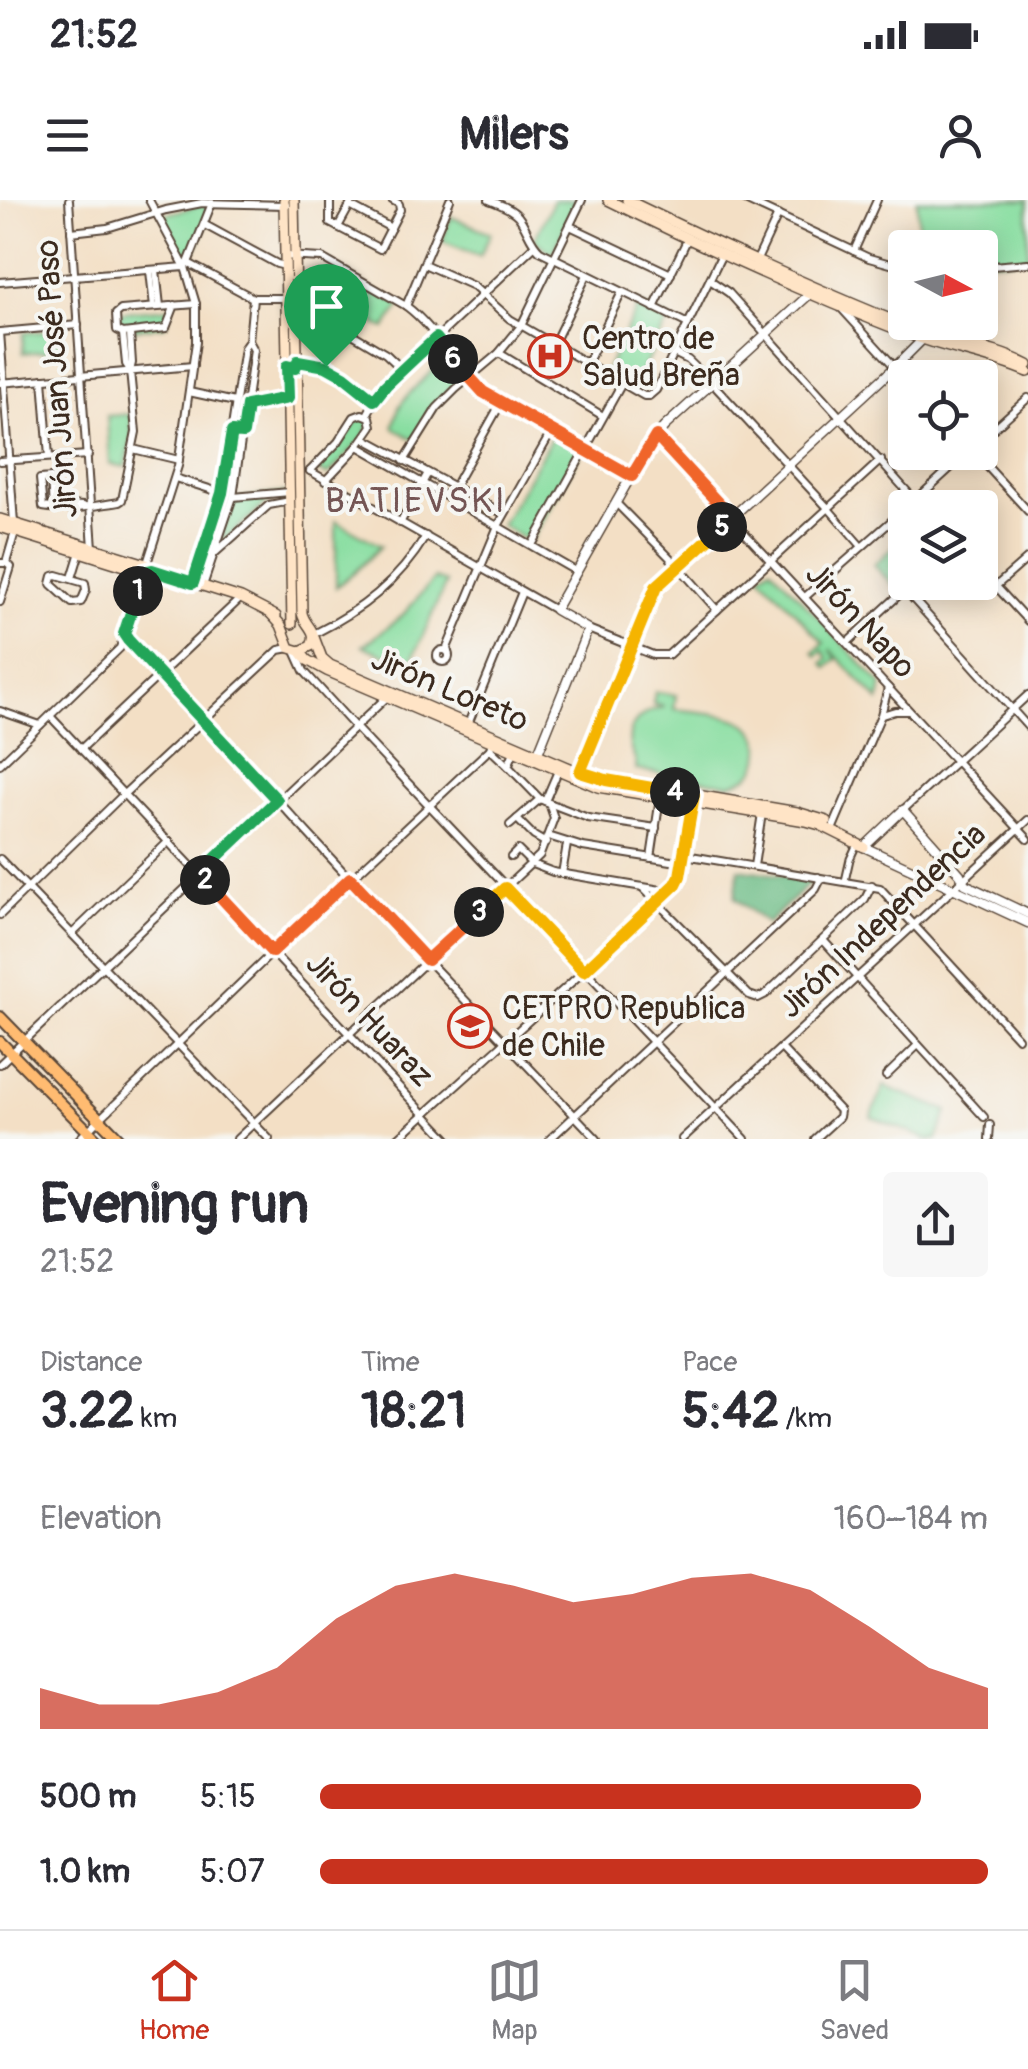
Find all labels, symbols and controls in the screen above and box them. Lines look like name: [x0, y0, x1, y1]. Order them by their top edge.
text: 21:52: [50, 11, 138, 59]
text: Milers: [459, 107, 569, 163]
icon: menu: [40, 108, 95, 163]
icon: person: [933, 108, 988, 163]
north arrow: [888, 230, 998, 340]
map controls: [888, 230, 998, 600]
street label: Jirón Juan José Paso: [27, 238, 87, 519]
pin: [284, 264, 369, 367]
icon: arrive: [299, 279, 354, 334]
place label: Centro de Salud Breña: [582, 319, 740, 396]
hospital icon: Centro de Salud Breña: [527, 333, 573, 379]
pin: 6: [428, 334, 478, 384]
text: 6: [445, 341, 461, 376]
button: locate: [888, 360, 998, 470]
district label: BATIEVSKI: [325, 479, 507, 523]
button: layers: [888, 490, 998, 600]
pin: 5: [697, 502, 747, 552]
text: 5: [714, 509, 730, 544]
street label: Jirón Napo: [797, 554, 924, 687]
pin: 1: [113, 566, 163, 616]
text: 1: [133, 573, 143, 608]
street label: Jirón Loreto: [365, 639, 534, 741]
pin: 4: [650, 767, 700, 817]
text: 4: [667, 774, 683, 809]
street label: Jirón Independencia: [771, 815, 994, 1027]
pin: 2: [180, 855, 230, 905]
text: 2: [197, 862, 213, 897]
pin: 3: [454, 887, 504, 937]
text: 3: [471, 894, 487, 929]
street label: Jirón Huaraz: [297, 944, 442, 1095]
place label: CETPRO Republica de Chile: [502, 989, 745, 1066]
school or university icon: CETPRO Republica de Chile: [447, 1003, 493, 1049]
text: Evening run: [40, 1170, 309, 1239]
button: share: [883, 1172, 988, 1277]
text: 21:52: [40, 1242, 114, 1282]
text: Distance: [40, 1345, 142, 1380]
text: Time: [361, 1345, 420, 1380]
text: Pace: [682, 1345, 737, 1380]
text: 3.22: [40, 1380, 135, 1443]
text: 18:21: [361, 1380, 467, 1443]
text: 5:42: [682, 1380, 779, 1443]
text: km: [135, 1401, 177, 1436]
text: /km: [779, 1401, 832, 1436]
text: Elevation: [40, 1499, 162, 1539]
text: 160–184 m: [834, 1499, 988, 1539]
text: 500 m: [40, 1777, 136, 1817]
text: 5:15: [200, 1777, 256, 1817]
text: 1.0 km: [40, 1852, 130, 1892]
text: 5:07: [200, 1852, 265, 1892]
tab: Home: [139, 1953, 209, 2048]
tab: Map: [487, 1953, 542, 2048]
tab: Saved: [820, 1953, 889, 2048]

